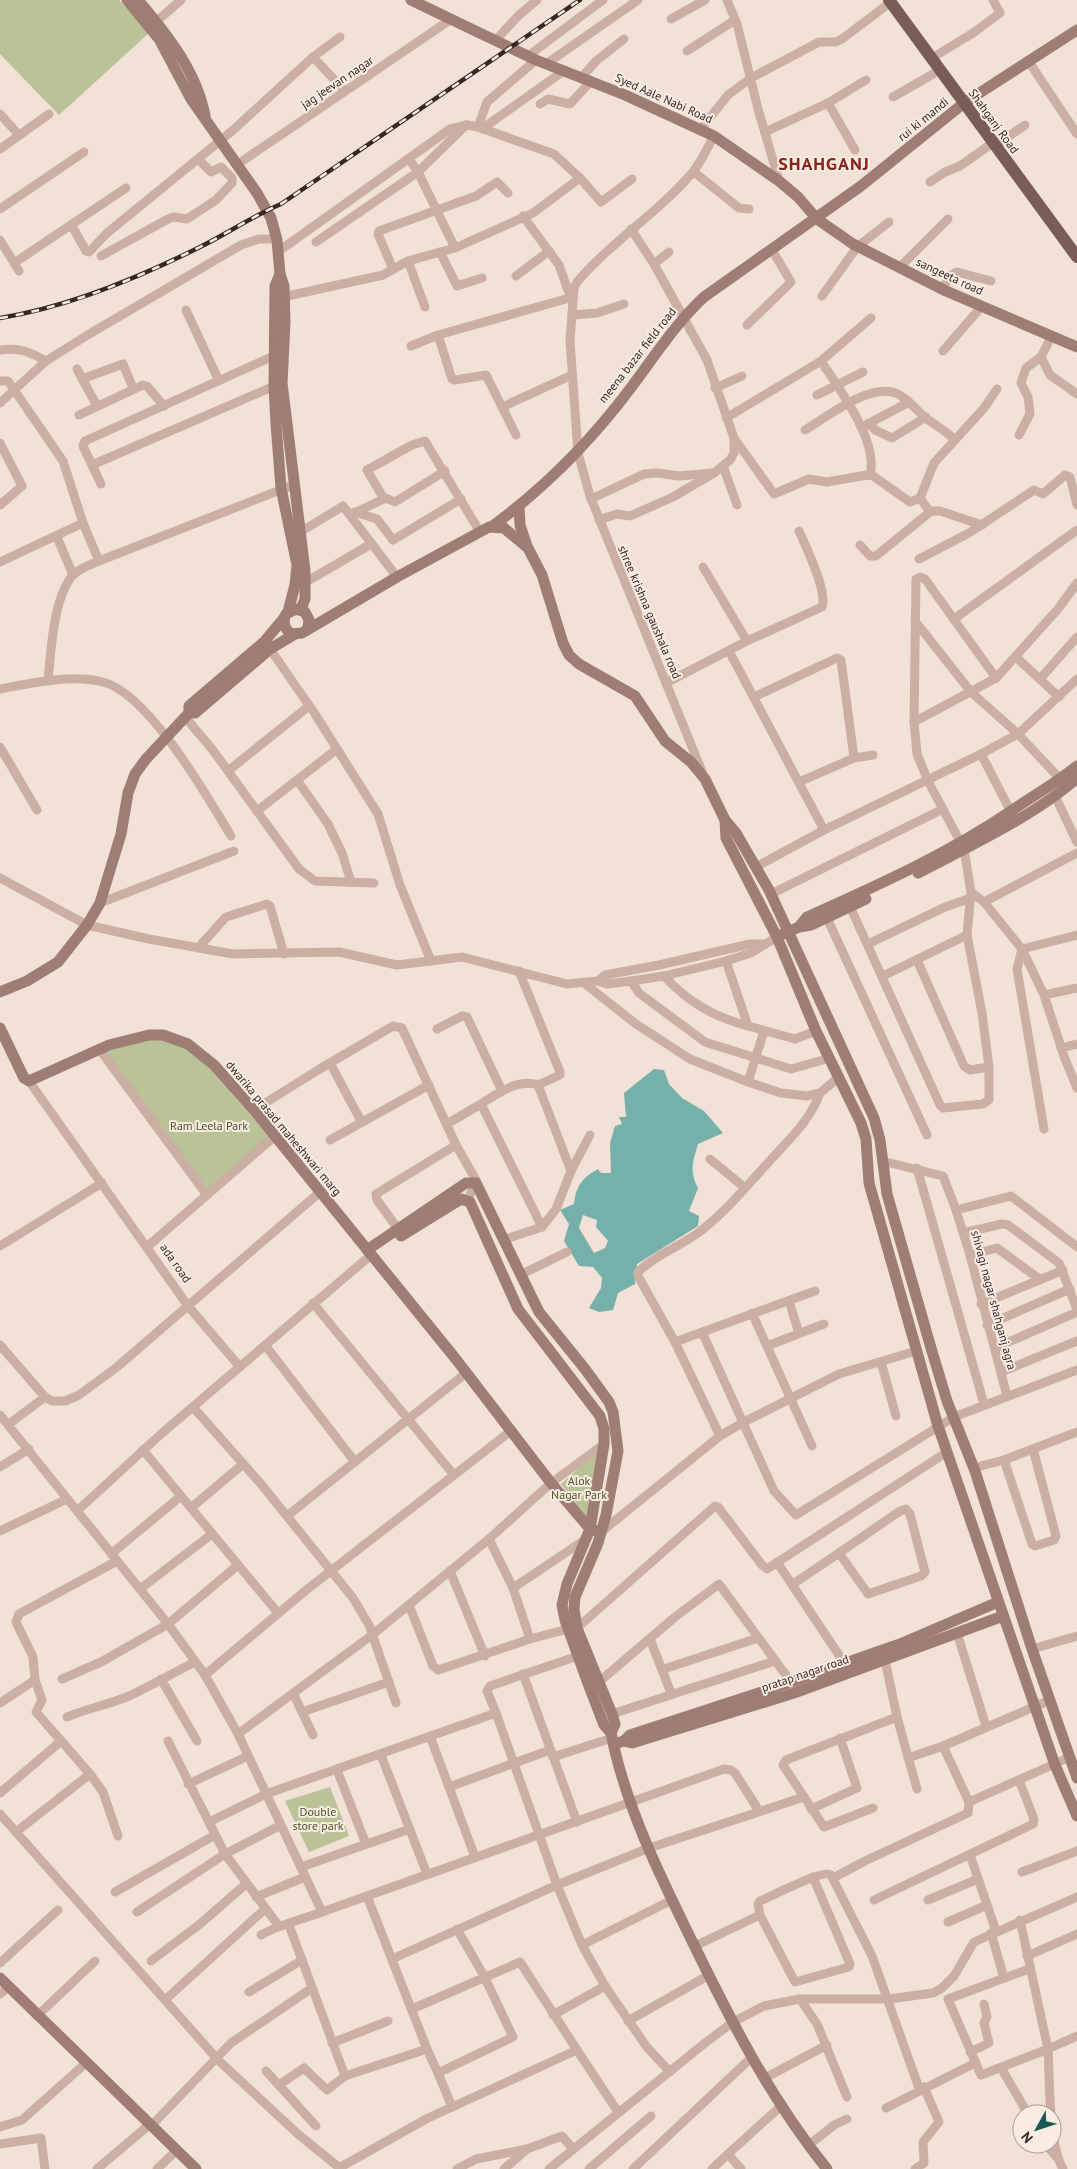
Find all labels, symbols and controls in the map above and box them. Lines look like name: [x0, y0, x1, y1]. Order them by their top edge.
street label: jag jeevan nagar: [298, 52, 376, 112]
street label: Syed Aale Nabi Road: [613, 70, 715, 126]
street label: Shahganj Road: [966, 86, 1022, 156]
street label: rui ki mandi: [895, 94, 951, 144]
district label: SHAHGANJ: [778, 152, 870, 175]
street label: sangeeta road: [914, 254, 986, 298]
street label: meena bazar field road: [595, 304, 679, 406]
street label: shree krishna gaushala road: [615, 543, 685, 681]
street label: dwarika prasad maheshwari marg: [223, 1057, 345, 1199]
park label: Ram Leela Park: [170, 1118, 248, 1133]
street label: shivagi nagar shahganj agra: [968, 1229, 1020, 1371]
street label: ada road: [157, 1240, 195, 1286]
park label: Alok Nagar Park: [551, 1473, 607, 1502]
street label: pratap nagar road: [759, 1651, 851, 1695]
park label: Double store park: [292, 1804, 344, 1833]
north arrow: [1012, 2104, 1062, 2154]
text: N: [1017, 2128, 1037, 2147]

